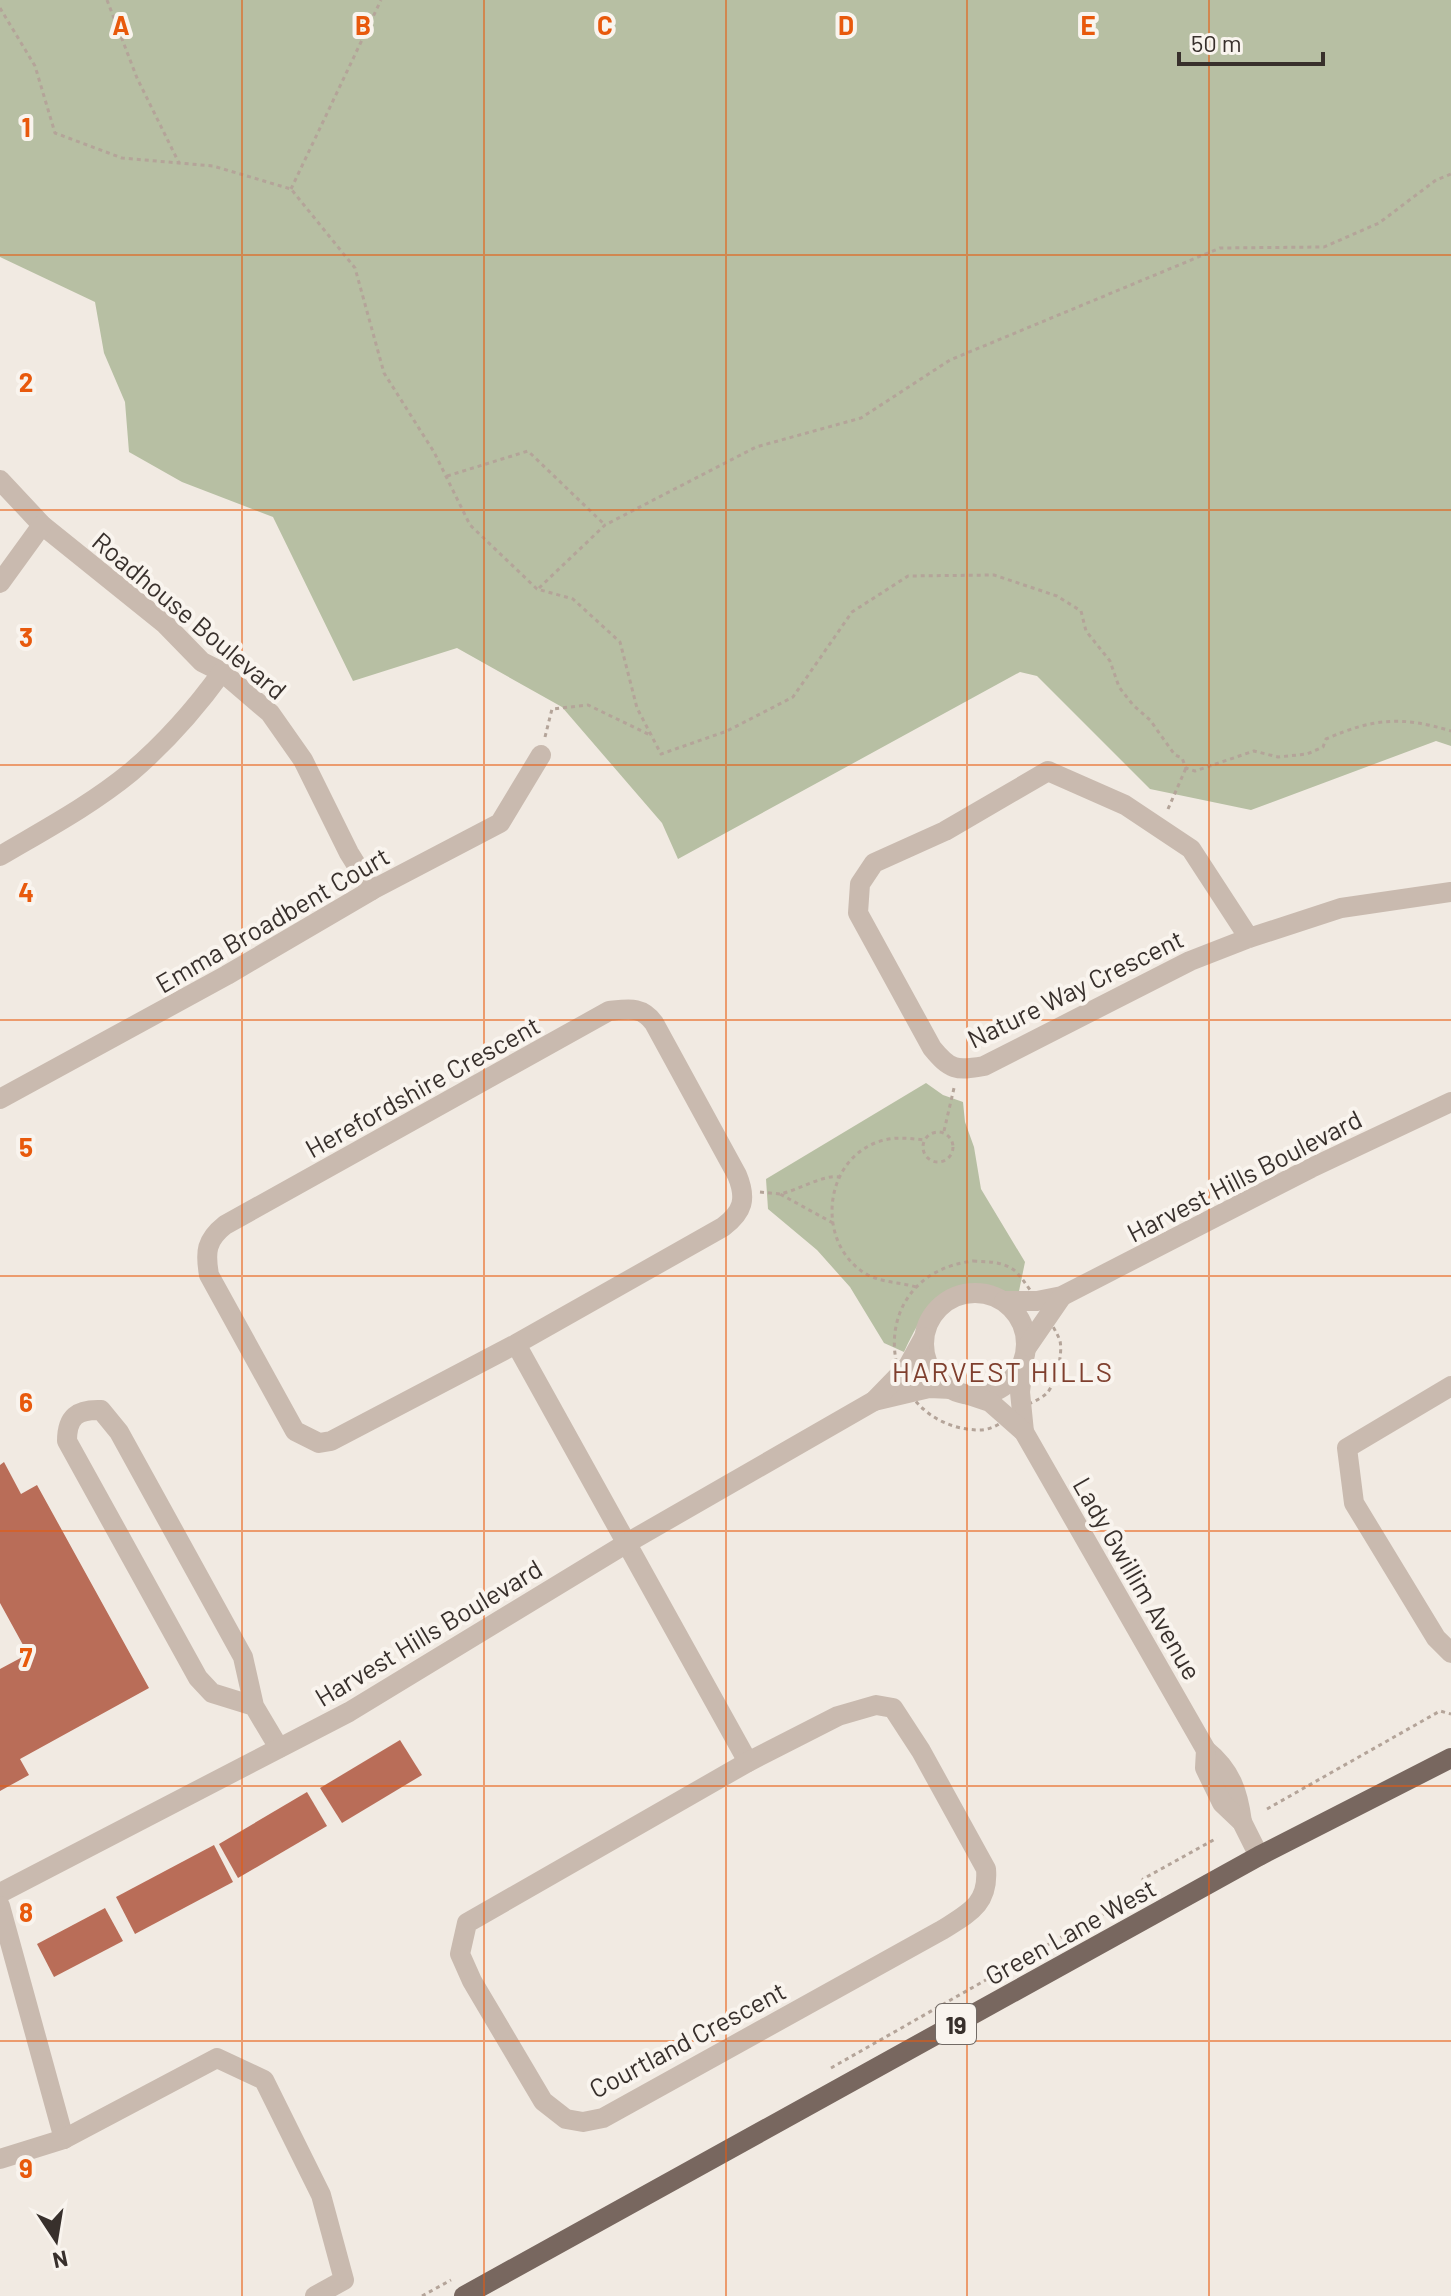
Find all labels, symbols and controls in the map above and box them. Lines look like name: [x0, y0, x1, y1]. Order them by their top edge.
text: A: [112, 9, 130, 40]
text: B: [355, 9, 371, 40]
text: C: [597, 9, 613, 40]
text: D: [838, 9, 854, 40]
text: E: [1080, 9, 1096, 40]
scale bar: [1179, 16, 1323, 66]
text: 50 m: [1191, 28, 1242, 57]
text: 1: [21, 111, 31, 142]
text: 2: [19, 366, 33, 397]
street label: Roadhouse Boulevard: [87, 525, 293, 705]
text: 3: [19, 621, 33, 652]
street label: Emma Broadbent Court: [150, 840, 394, 998]
text: 4: [18, 876, 34, 907]
street label: Nature Way Crescent: [962, 922, 1188, 1054]
street label: Herefordshire Crescent: [299, 1009, 545, 1163]
street label: Harvest Hills Boulevard: [1121, 1102, 1367, 1248]
text: 5: [19, 1131, 33, 1162]
district label: HARVEST HILLS: [892, 1354, 1114, 1388]
text: 6: [19, 1386, 33, 1417]
street label: Lady Gwillim Avenue: [1067, 1471, 1209, 1685]
street label: Harvest Hills Boulevard: [309, 1552, 547, 1712]
text: 7: [20, 1641, 33, 1672]
street label: Green Lane West: [979, 1871, 1161, 1991]
text: 8: [19, 1896, 33, 1927]
street label: Courtland Crescent: [584, 1974, 790, 2104]
road number: 19: [936, 2004, 976, 2044]
text: 9: [19, 2152, 33, 2183]
north arrow: [16, 2200, 96, 2280]
text: N: [51, 2246, 70, 2275]

